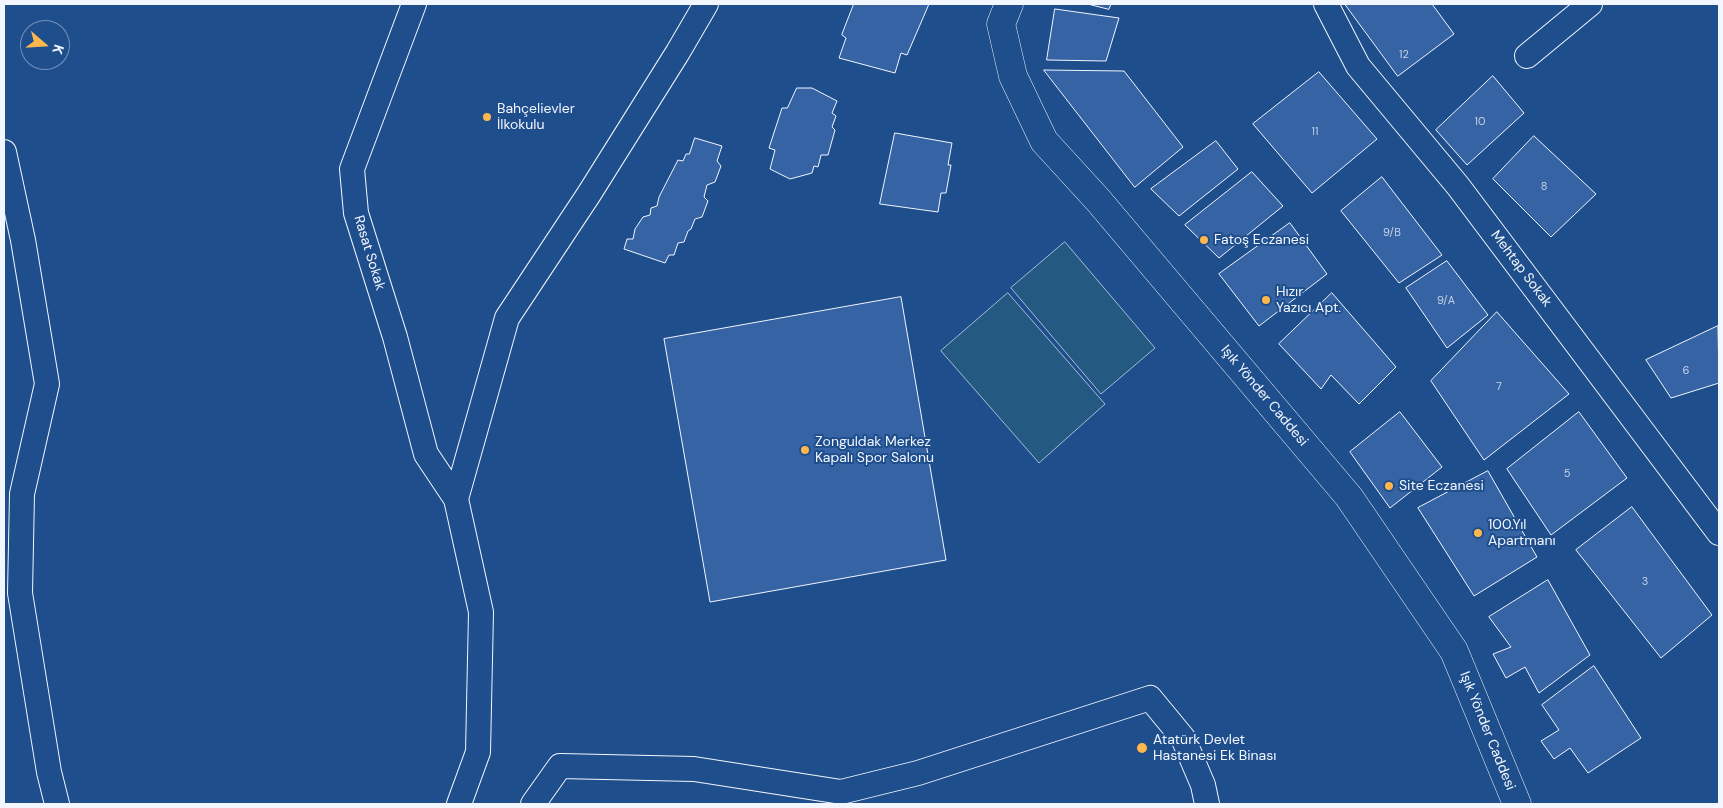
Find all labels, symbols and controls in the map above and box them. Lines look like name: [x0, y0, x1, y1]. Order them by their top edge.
north arrow: [20, 20, 70, 70]
text: K: [48, 42, 68, 57]
house number: 12: [1399, 48, 1409, 62]
place label: Bahçelievler İlkokulu: [497, 101, 575, 134]
marker: Bahçelievler İlkokulu: [481, 111, 493, 123]
house number: 10: [1475, 115, 1485, 129]
house number: 11: [1312, 125, 1318, 139]
house number: 8: [1541, 180, 1547, 194]
street label: Rasat Sokak: [350, 213, 388, 293]
house number: 9/B: [1383, 226, 1401, 240]
street label: Mehtap Sokak: [1487, 227, 1555, 311]
place label: Fatoş Eczanesi: [1214, 232, 1309, 248]
marker: Fatoş Eczanesi: [1198, 234, 1210, 246]
place label: Hızır Yazıcı Apt.: [1276, 284, 1341, 316]
marker: Hızır Yazıcı Apt.: [1260, 294, 1272, 306]
house number: 9/A: [1437, 294, 1455, 308]
street label: Işık Yönder Caddesi: [1217, 342, 1311, 450]
house number: 6: [1683, 364, 1689, 378]
house number: 7: [1496, 380, 1502, 394]
place label: Zonguldak Merkez Kapalı Spor Salonu: [815, 434, 934, 467]
marker: Zonguldak Merkez Kapalı Spor Salonu: [799, 444, 811, 456]
house number: 5: [1564, 467, 1570, 481]
place label: Site Eczanesi: [1399, 478, 1484, 494]
marker: Site Eczanesi: [1383, 480, 1395, 492]
place label: 100.Yıl Apartmanı: [1488, 517, 1556, 550]
marker: 100.Yıl Apartmanı: [1472, 527, 1484, 539]
house number: 3: [1642, 575, 1648, 589]
street label: Işık Yönder Caddesi: [1455, 669, 1519, 793]
place label: Atatürk Devlet Hastanesi Ek Binası: [1153, 732, 1276, 764]
marker: Atatürk Devlet Hastanesi Ek Binası: [1135, 741, 1149, 755]

